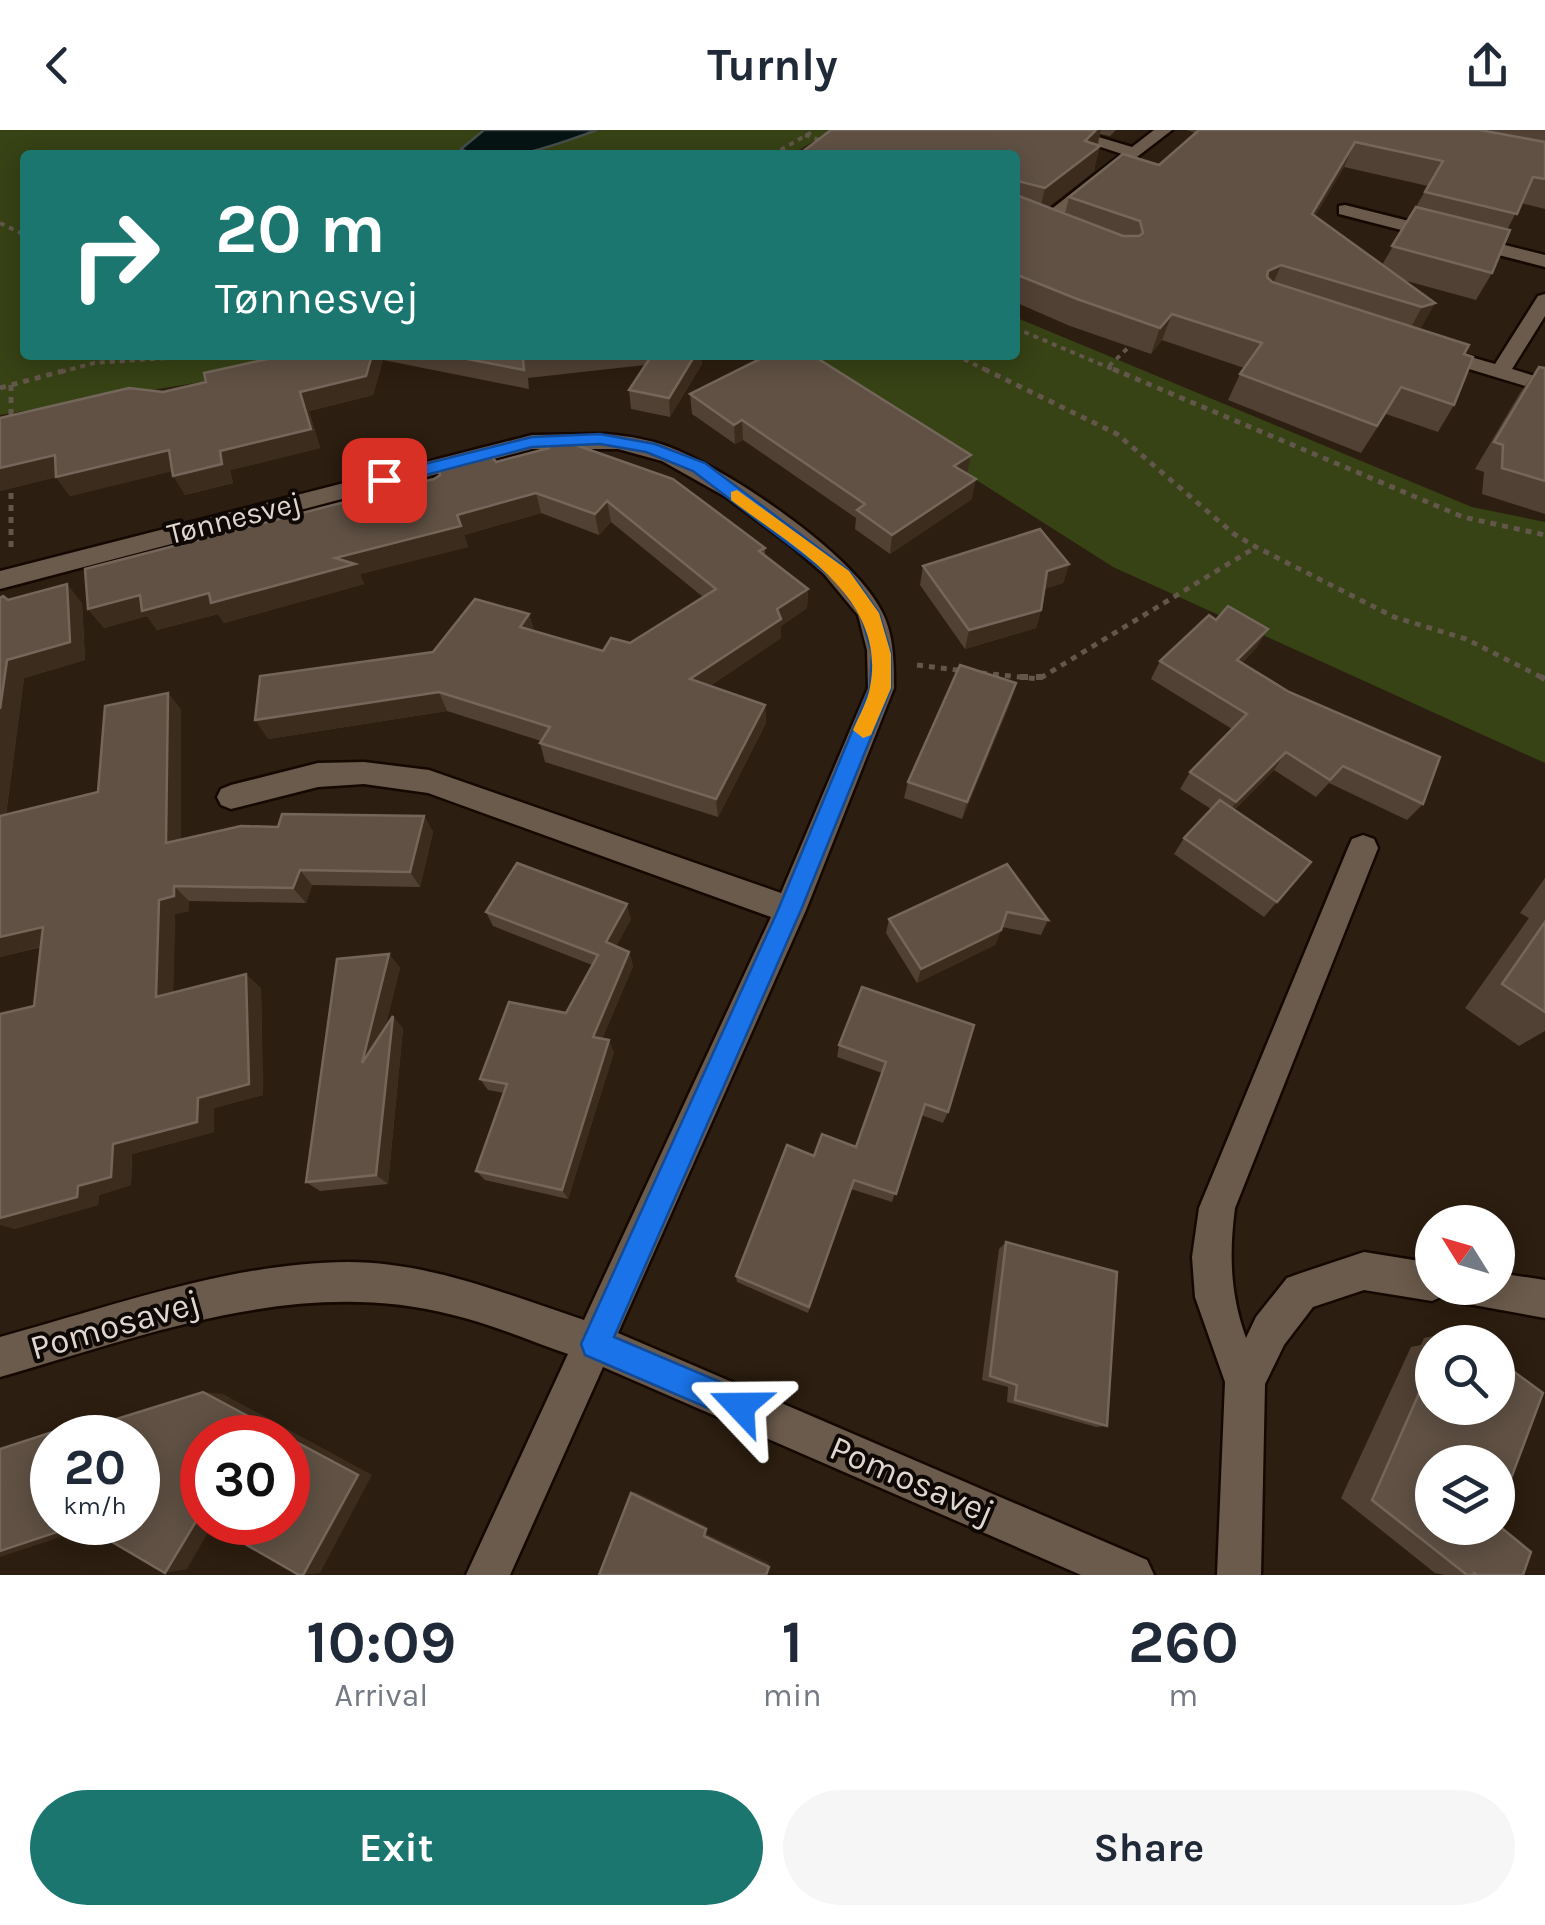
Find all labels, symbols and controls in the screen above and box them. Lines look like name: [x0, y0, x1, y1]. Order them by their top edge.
icon: back: [30, 38, 85, 93]
icon: share: [1460, 38, 1515, 93]
text: Turnly: [707, 39, 838, 91]
text: 20 m: [215, 188, 386, 270]
icon: right: [50, 190, 180, 320]
text: Tønnesvej: [215, 272, 419, 324]
pin: [342, 438, 427, 523]
icon: arrive: [357, 453, 412, 508]
street label: Tønnesvej: [164, 484, 304, 552]
north arrow: [1415, 1205, 1515, 1305]
map controls: [1415, 1205, 1515, 1545]
street label: Pomosavej: [25, 1281, 205, 1369]
button: search: [1415, 1325, 1515, 1425]
position arrow: [688, 1354, 792, 1458]
speed limit sign: 30: [180, 1415, 310, 1545]
street label: Pomosavej: [824, 1427, 1000, 1533]
text: 20: [64, 1438, 126, 1497]
button: layers: [1415, 1445, 1515, 1545]
text: km/h: [63, 1491, 127, 1520]
text: 10:09: [306, 1607, 456, 1677]
text: 1: [781, 1607, 803, 1677]
text: 260: [1128, 1607, 1239, 1677]
text: Arrival: [335, 1677, 428, 1714]
text: min: [763, 1677, 822, 1714]
text: m: [1168, 1677, 1198, 1714]
button: Exit: [30, 1790, 763, 1905]
button: Share: [783, 1790, 1515, 1905]

